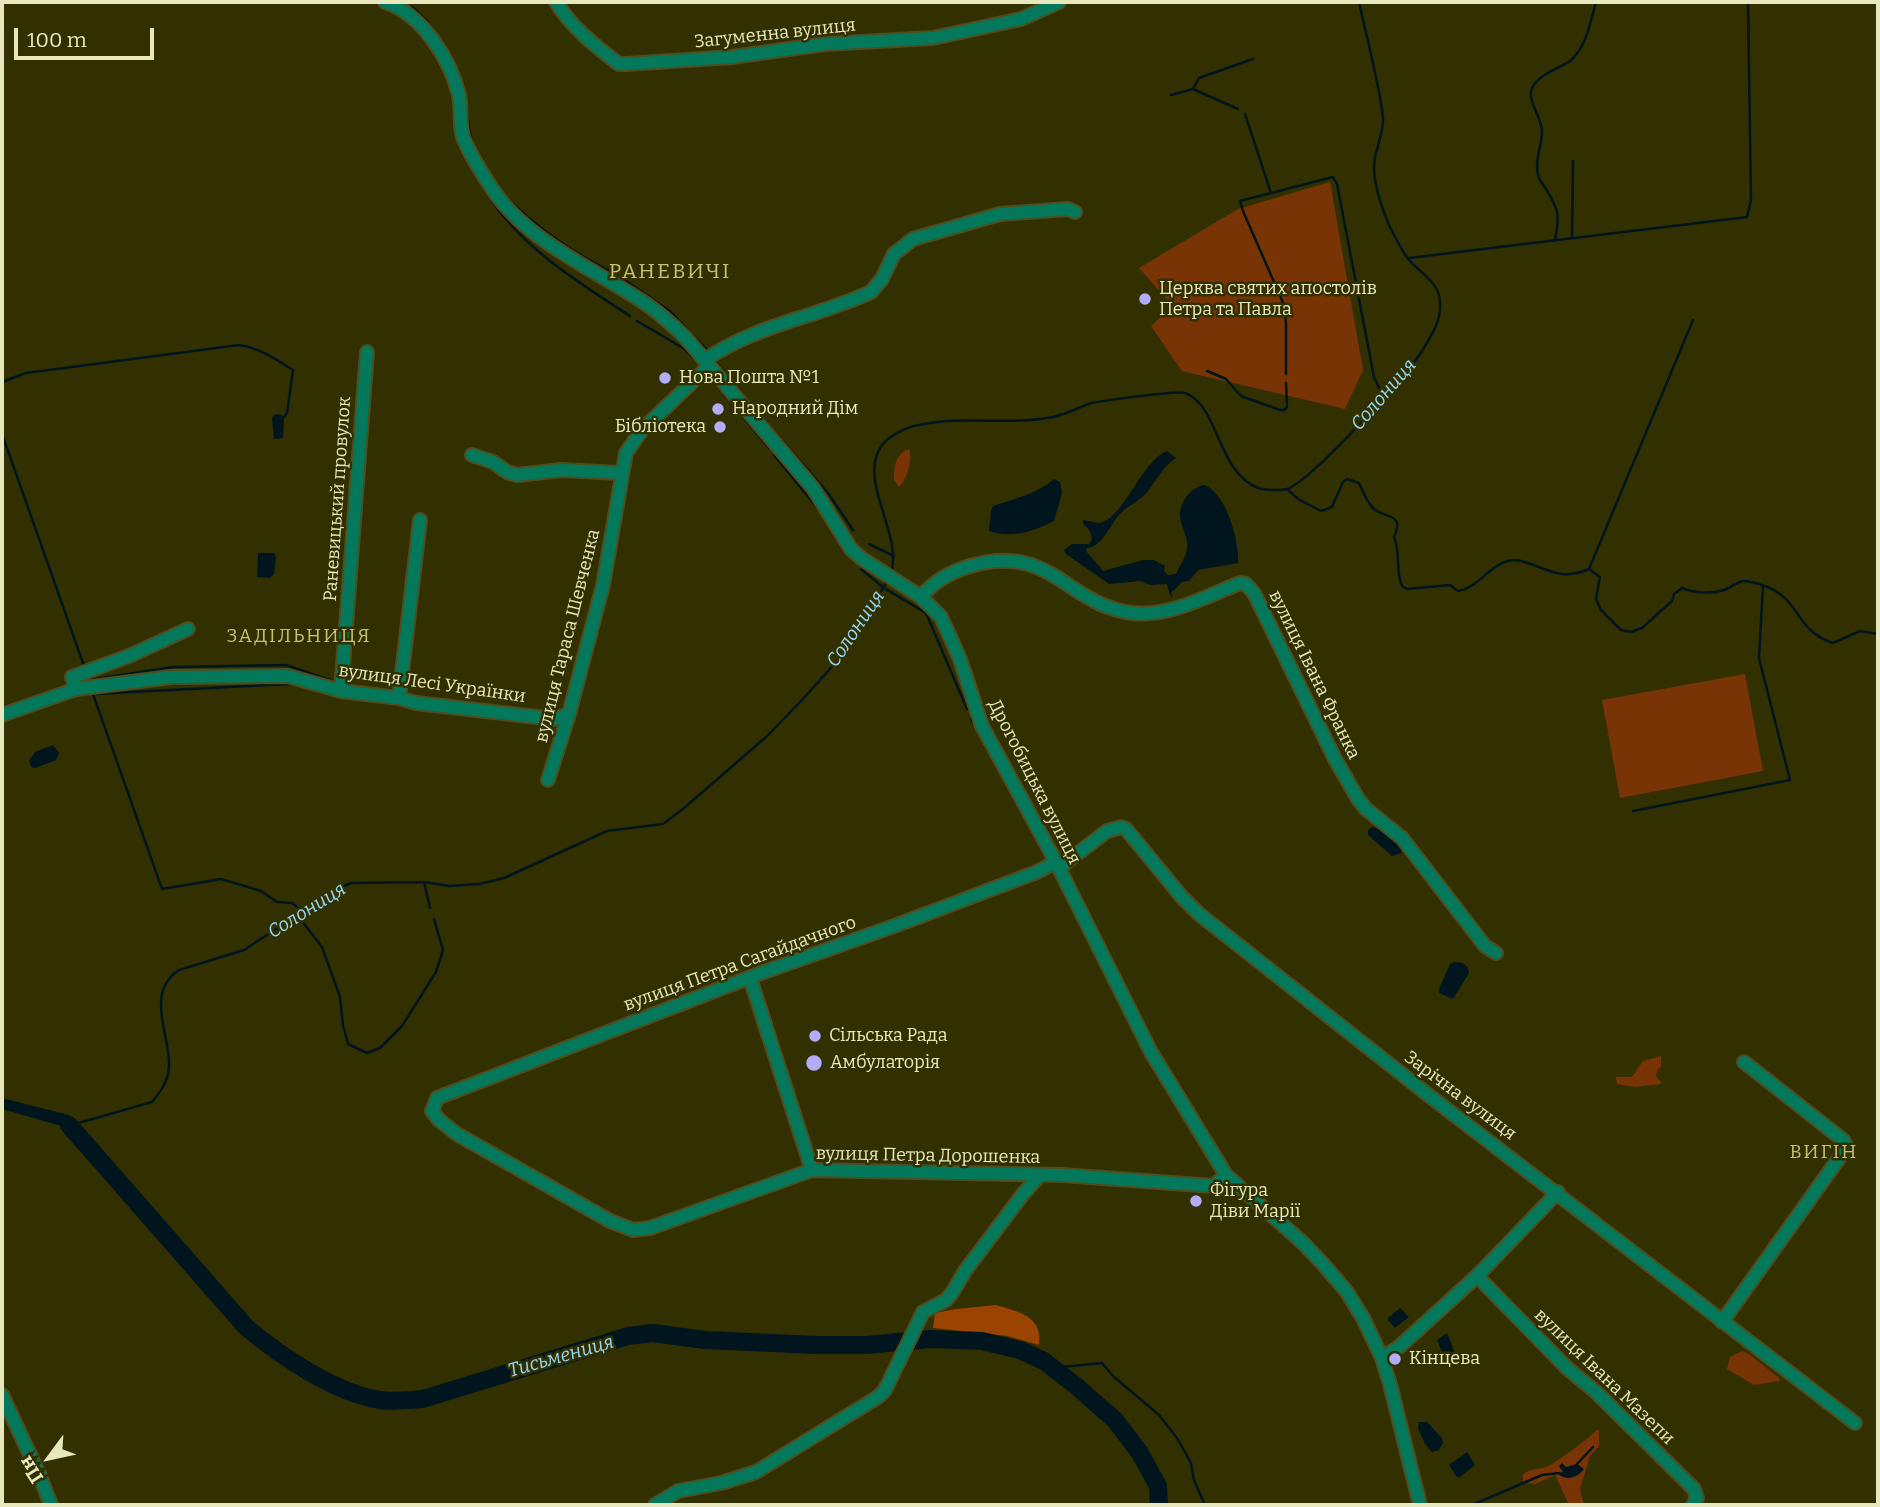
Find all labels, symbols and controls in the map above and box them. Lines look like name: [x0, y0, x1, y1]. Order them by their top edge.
scale bar: [18, 14, 158, 58]
street label: Загуменна вулиця: [693, 15, 857, 53]
text: 100 m: [27, 27, 87, 53]
district label: РАНЕВИЧІ: [610, 259, 730, 285]
place label: Церква святих апостолів Петра та Павла: [1159, 278, 1377, 320]
marker: Церква святих апостолів Петра та Павла: [1137, 291, 1153, 307]
water label: Солониця: [1347, 354, 1421, 436]
place label: Нова Пошта №1: [679, 367, 819, 389]
marker: Нова Пошта №1: [657, 370, 673, 386]
street label: Раневицький провулок: [320, 396, 356, 602]
place label: Народний Дім: [732, 398, 858, 420]
marker: Народний Дім: [710, 401, 726, 417]
place label: Бібліотека: [615, 416, 706, 438]
marker: Бібліотека: [712, 419, 728, 435]
street label: вулиця Тараса Шевченка: [531, 527, 605, 745]
water label: Солониця: [822, 586, 890, 672]
street label: вулиця Івана Франка: [1264, 587, 1364, 763]
district label: ЗАДІЛЬНИЦЯ: [228, 626, 370, 648]
street label: вулиця Лесі Українки: [337, 660, 527, 708]
street label: Дрогобицька вулиця: [983, 696, 1085, 868]
water label: Солониця: [264, 878, 350, 944]
street label: вулиця Петра Сагайдачного: [621, 912, 859, 1016]
place label: Сільська Рада: [829, 1025, 948, 1047]
marker: Сільська Рада: [807, 1028, 823, 1044]
street label: Зарічна вулиця: [1400, 1047, 1520, 1145]
place label: Амбулаторія: [830, 1052, 940, 1074]
marker: Амбулаторія: [804, 1053, 824, 1073]
district label: ВИГІН: [1790, 1142, 1858, 1164]
street label: вулиця Петра Дорошенка: [816, 1143, 1040, 1169]
place label: Фігура Діви Марії: [1210, 1180, 1300, 1222]
marker: Фігура Діви Марії: [1188, 1193, 1204, 1209]
street label: вулиця Івана Мазепи: [1529, 1305, 1679, 1449]
water label: Тисьмениця: [506, 1331, 616, 1383]
place label: Кінцева: [1409, 1348, 1480, 1370]
marker: Кінцева: [1387, 1351, 1403, 1367]
north arrow: [14, 1423, 84, 1493]
text: Пн: [14, 1452, 48, 1488]

